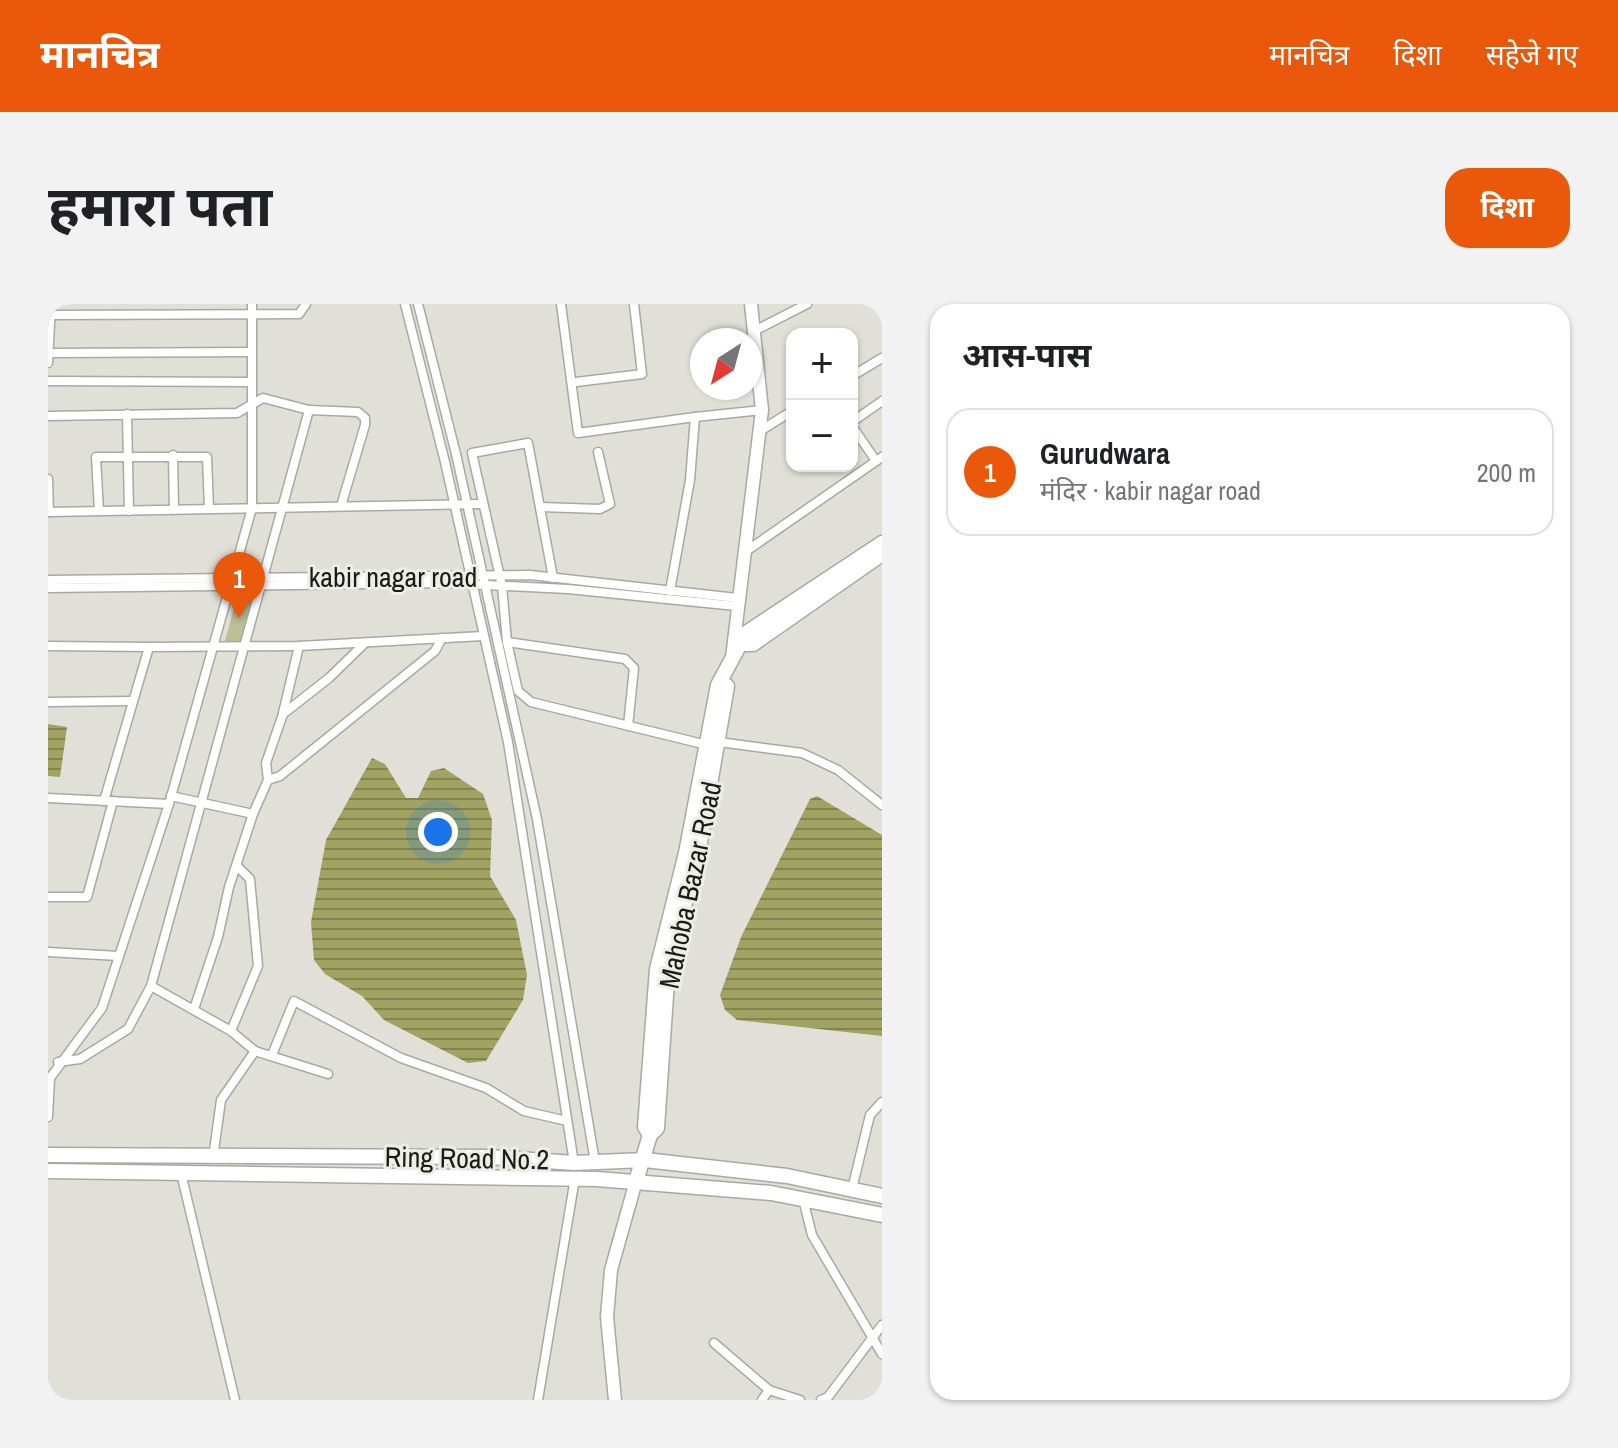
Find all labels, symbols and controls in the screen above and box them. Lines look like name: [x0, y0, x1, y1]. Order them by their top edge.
text: मानचित्र: [40, 29, 160, 80]
text: मानचित्र: [1269, 36, 1349, 74]
text: दिशा: [1393, 36, 1442, 74]
text: सहेजे गए: [1486, 36, 1578, 74]
text: हमारा पता: [48, 168, 272, 243]
button: दिशा: [1445, 168, 1570, 248]
north arrow: [690, 328, 762, 400]
map controls: [786, 328, 858, 472]
button: +: [786, 328, 858, 400]
text: आस-पास: [962, 332, 1091, 378]
button: −: [786, 400, 858, 472]
text: Gurudwara: [1040, 433, 1170, 473]
text: 1: [984, 455, 996, 490]
text: 200 m: [1477, 455, 1536, 490]
text: मंदिर · kabir nagar road: [1040, 473, 1261, 508]
pin: 1: [213, 552, 265, 618]
street label: kabir nagar road: [309, 558, 477, 596]
street label: Mahoba Bazar Road: [650, 778, 730, 992]
your location: [418, 812, 458, 852]
street label: Ring Road No.2: [384, 1138, 550, 1178]

